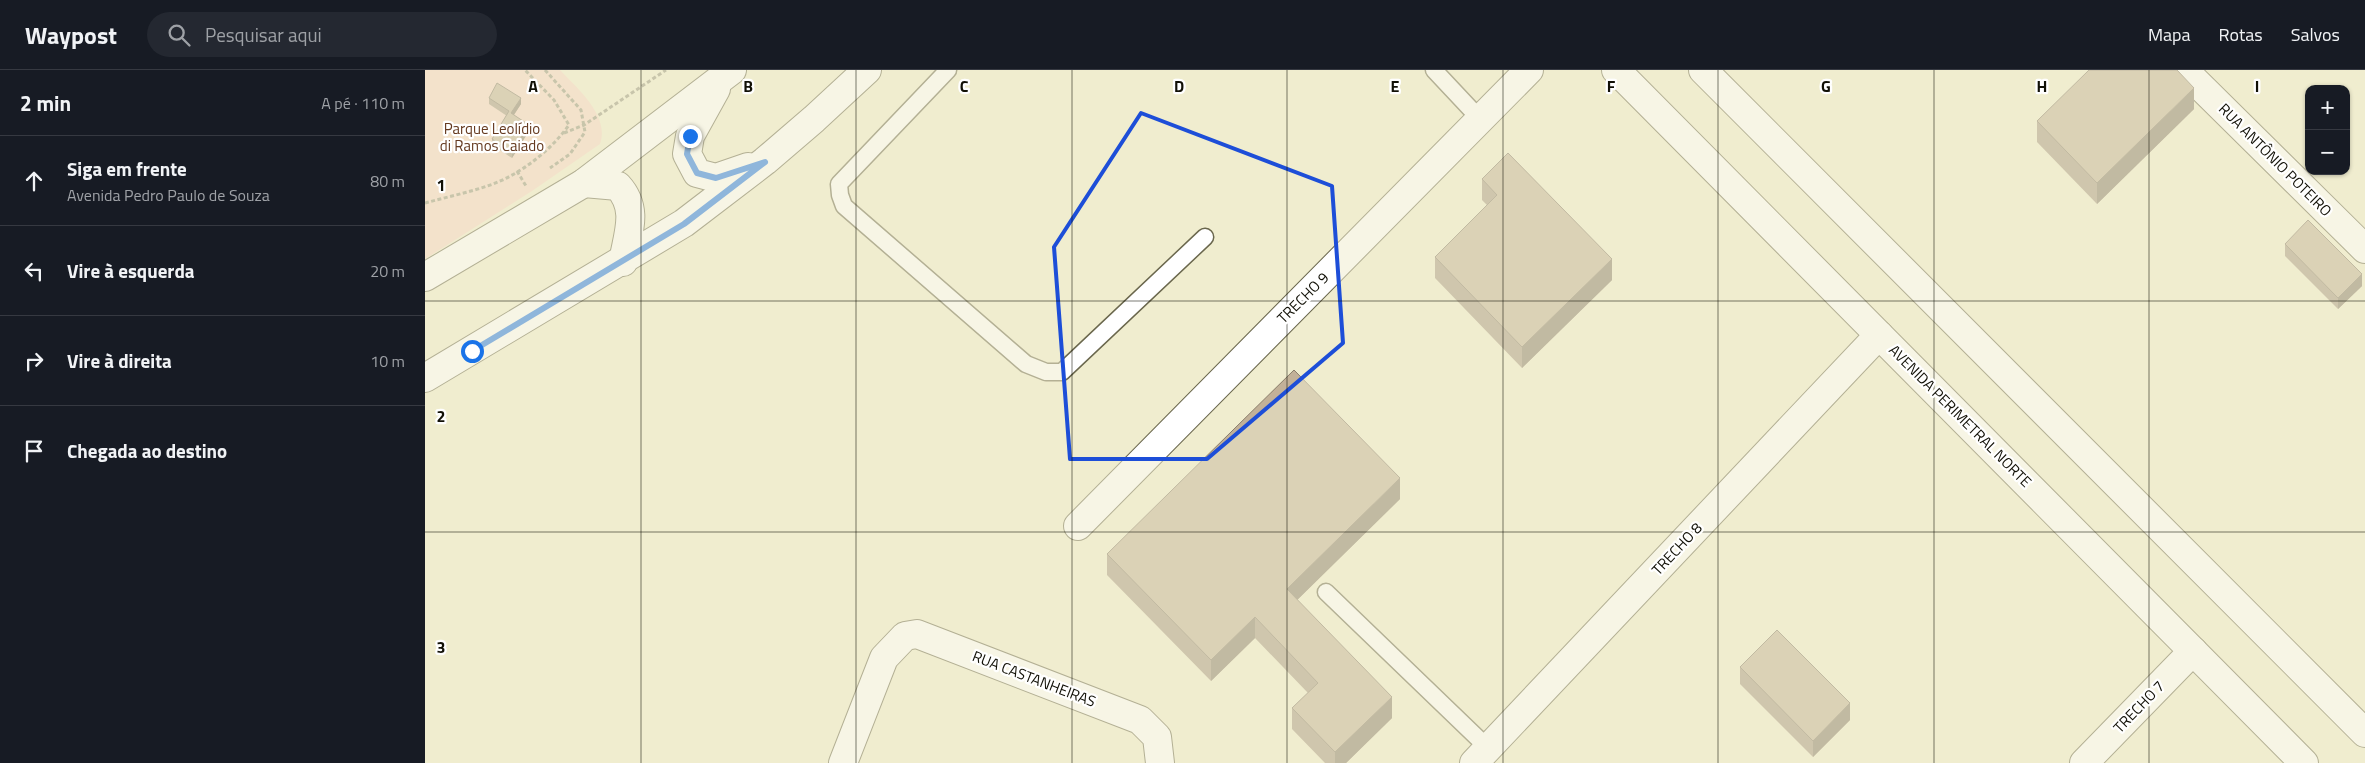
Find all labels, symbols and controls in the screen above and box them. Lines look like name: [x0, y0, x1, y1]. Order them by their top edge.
search box: [147, 12, 497, 57]
text: Waypost: [25, 17, 117, 53]
text: Pesquisar aqui: [205, 20, 322, 49]
icon: search: [165, 21, 193, 49]
text: Mapa: [2148, 21, 2191, 48]
text: Rotas: [2219, 21, 2263, 48]
text: Salvos: [2291, 21, 2340, 48]
text: A: [528, 74, 538, 98]
text: B: [743, 74, 753, 98]
text: C: [960, 74, 969, 98]
text: D: [1174, 74, 1184, 98]
text: E: [1391, 74, 1400, 98]
text: F: [1607, 74, 1616, 98]
text: G: [1821, 74, 1831, 98]
text: H: [2037, 74, 2047, 98]
text: I: [2255, 74, 2259, 98]
map controls: [2305, 85, 2350, 175]
button: +: [2305, 85, 2350, 130]
text: 2 min: [20, 87, 71, 119]
text: A pé · 110 m: [321, 91, 405, 115]
street label: RUA ANTÔNIO POTEIRO: [2213, 98, 2337, 222]
park label: Parque Leolídio di Ramos Caiado: [440, 117, 544, 157]
route end: [679, 125, 702, 148]
button: −: [2305, 130, 2350, 175]
text: Siga em frente: [67, 154, 187, 183]
icon: ahead: [20, 167, 48, 195]
text: 80 m: [370, 169, 405, 193]
text: 1: [437, 173, 445, 197]
text: Avenida Pedro Paulo de Souza: [67, 183, 270, 207]
text: Vire à esquerda: [67, 256, 195, 285]
icon: left: [20, 257, 48, 285]
text: 20 m: [370, 259, 405, 283]
street label: TRECHO 9: [1271, 266, 1334, 329]
street label: AVENIDA PERIMETRAL NORTE: [1884, 339, 2037, 492]
route start: [461, 340, 484, 363]
text: Vire à direita: [67, 346, 172, 375]
icon: right: [20, 347, 48, 375]
text: 10 m: [370, 349, 405, 373]
text: 2: [437, 404, 445, 428]
text: Chegada ao destino: [67, 436, 227, 465]
icon: arrive: [20, 437, 48, 465]
street label: TRECHO 8: [1646, 517, 1707, 580]
text: 3: [437, 635, 445, 659]
street label: RUA CASTANHEIRAS: [969, 644, 1099, 713]
street label: TRECHO 7: [2108, 675, 2170, 738]

